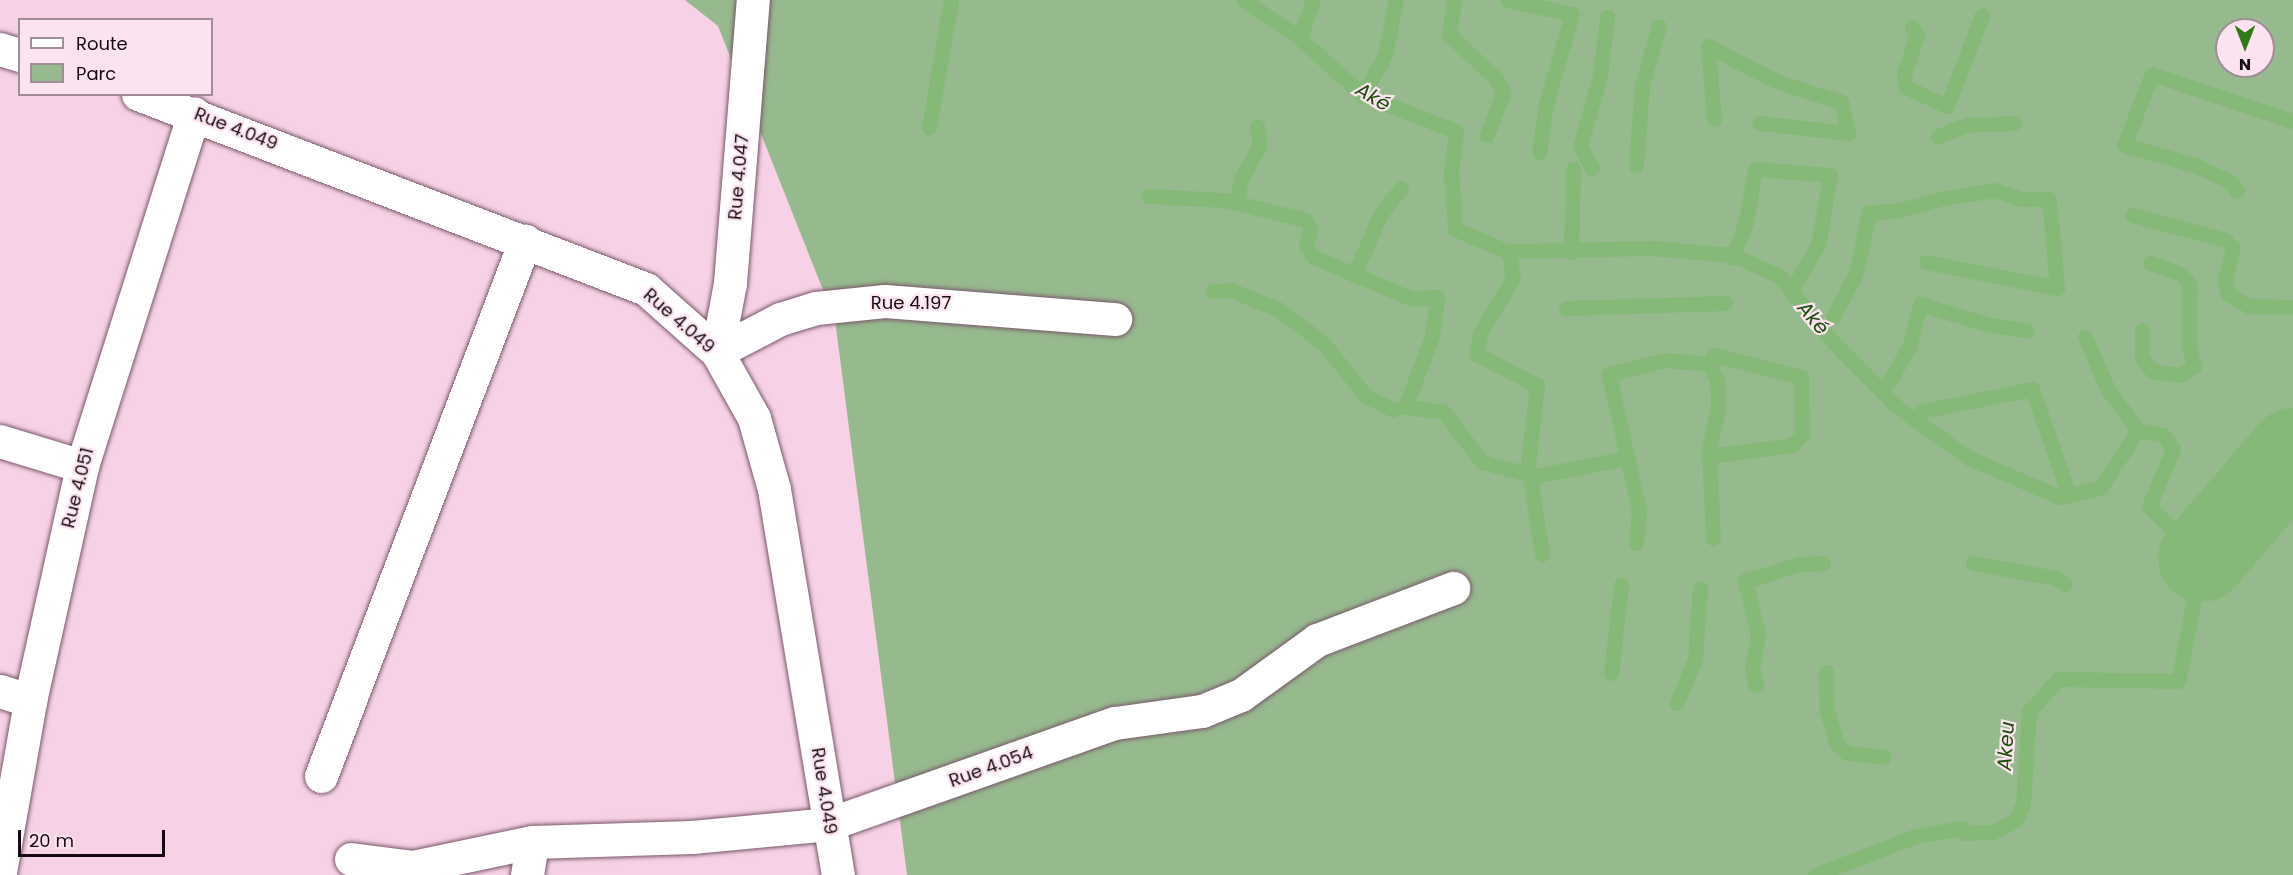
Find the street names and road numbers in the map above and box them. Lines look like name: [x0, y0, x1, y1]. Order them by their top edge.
street label: Rue 4.049: [191, 103, 281, 155]
street label: Rue 4.047: [724, 133, 754, 221]
street label: Rue 4.049: [639, 284, 719, 358]
street label: Rue 4.197: [871, 292, 951, 314]
street label: Rue 4.051: [58, 446, 98, 530]
street label: Rue 4.054: [946, 742, 1036, 792]
street label: Rue 4.049: [806, 746, 842, 836]

